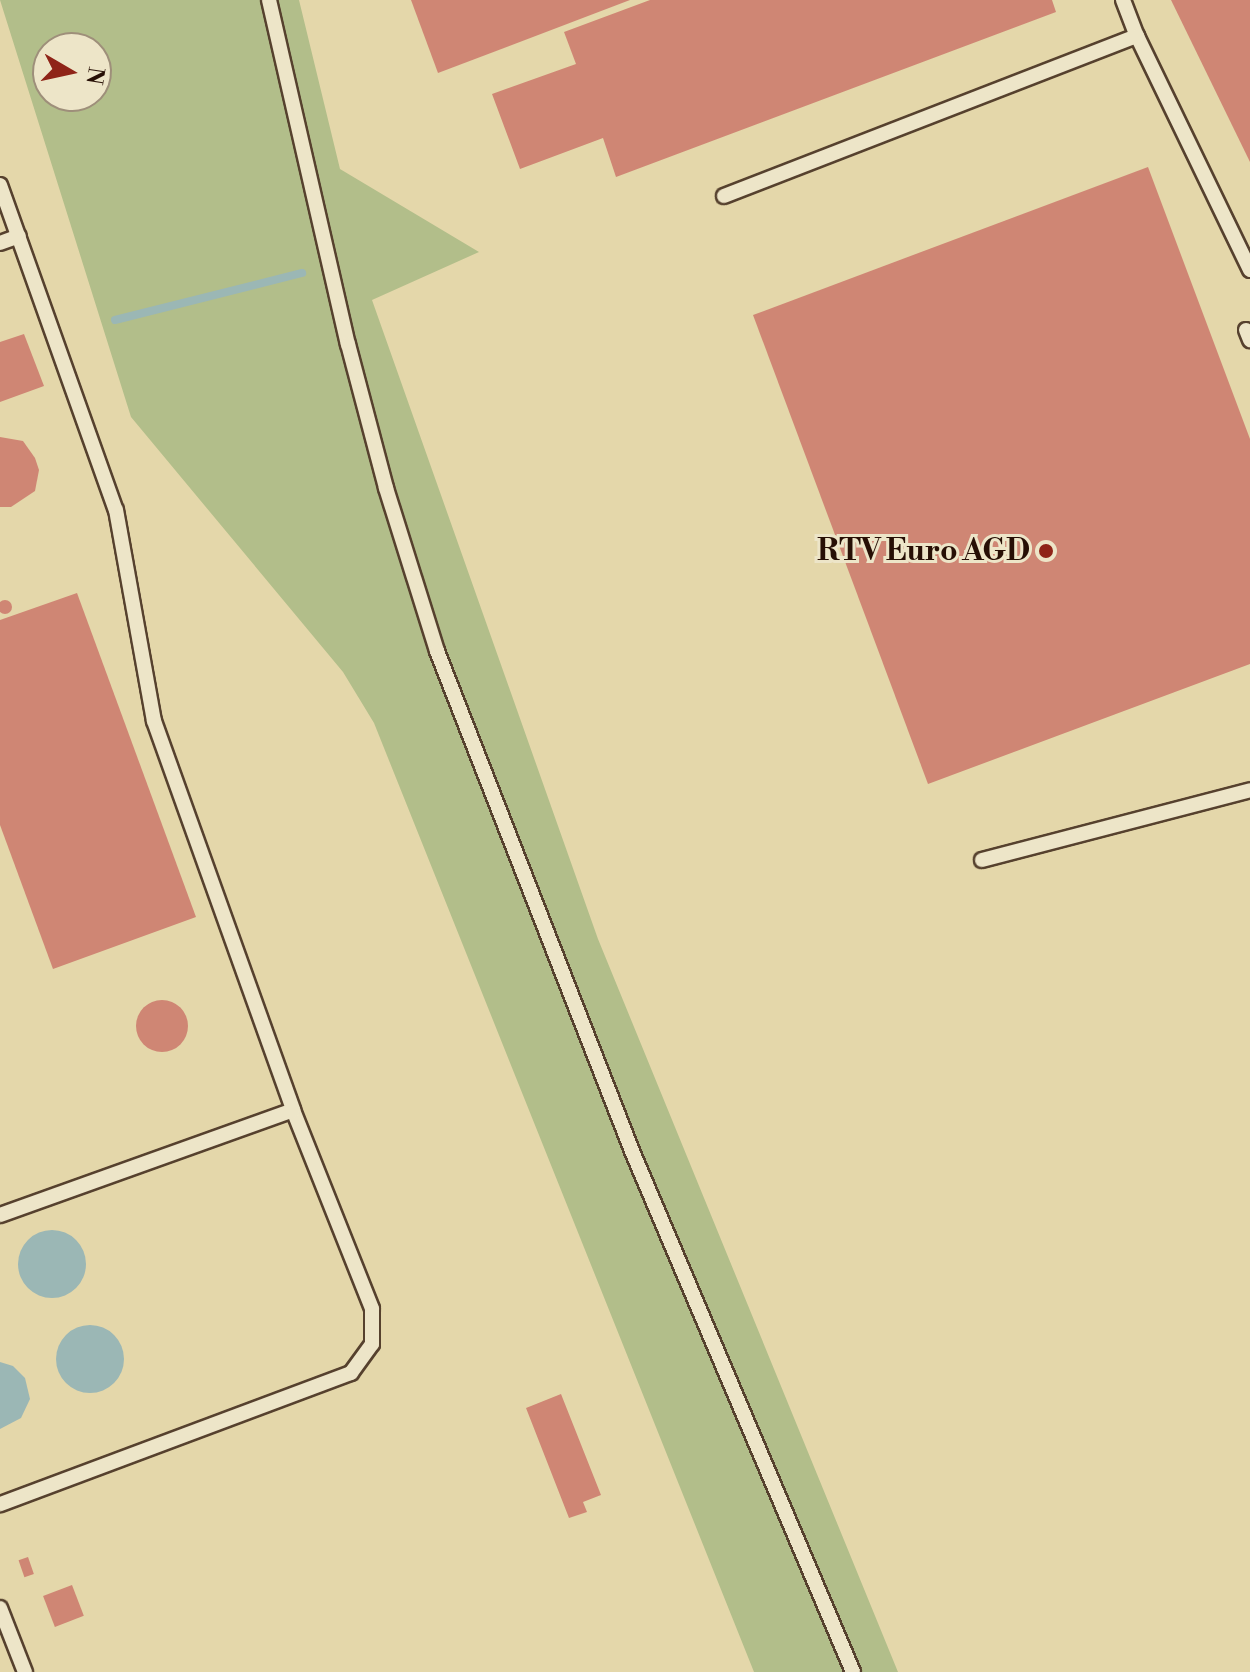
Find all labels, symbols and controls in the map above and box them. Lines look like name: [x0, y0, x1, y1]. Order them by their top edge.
north arrow: [32, 32, 112, 112]
text: N: [80, 65, 109, 86]
place label: RTV Euro AGD: [817, 533, 1030, 569]
marker: RTV Euro AGD: [1037, 542, 1055, 560]

